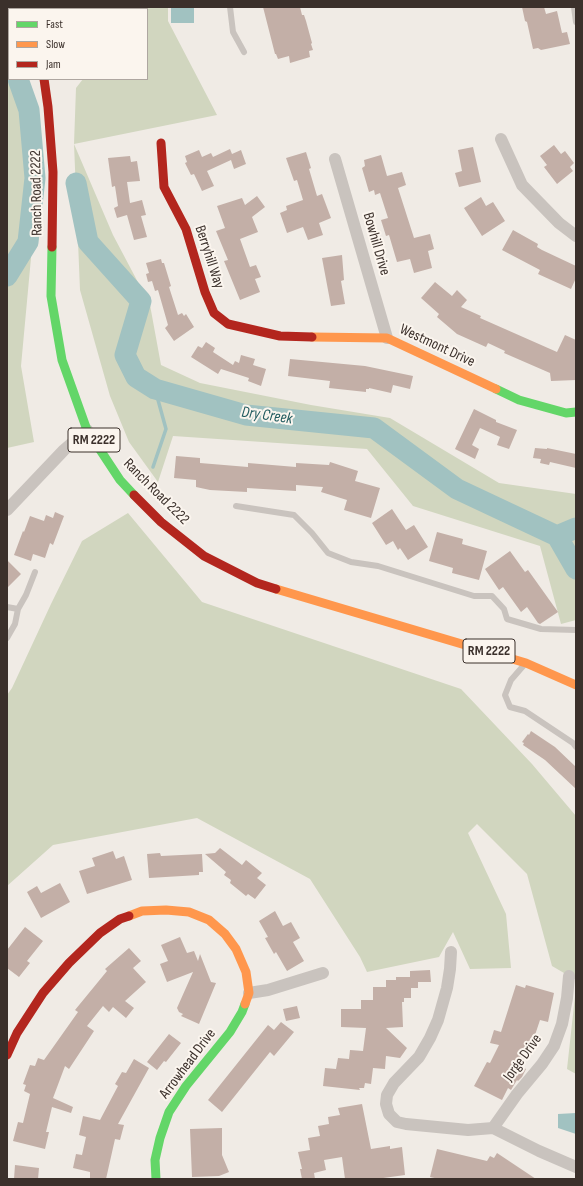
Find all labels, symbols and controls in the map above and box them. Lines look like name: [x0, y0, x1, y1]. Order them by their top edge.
legend: [8, 8, 148, 80]
text: Fast: [46, 17, 63, 32]
text: Slow: [46, 37, 65, 52]
text: Jam: [46, 57, 61, 72]
street label: Ranch Road 2222: [27, 150, 47, 236]
street label: Bowhill Drive: [358, 210, 394, 278]
street label: Berryhill Way: [190, 223, 228, 291]
street label: Westmont Drive: [396, 321, 478, 371]
water label: Dry Creek: [240, 403, 294, 429]
road number: RM 2222: [68, 428, 120, 452]
street label: Ranch Road 2222: [119, 455, 193, 529]
road number: RM 2222: [463, 639, 515, 663]
street label: Arrowhead Drive: [156, 1026, 220, 1102]
street label: Jorge Drive: [500, 1031, 546, 1085]

